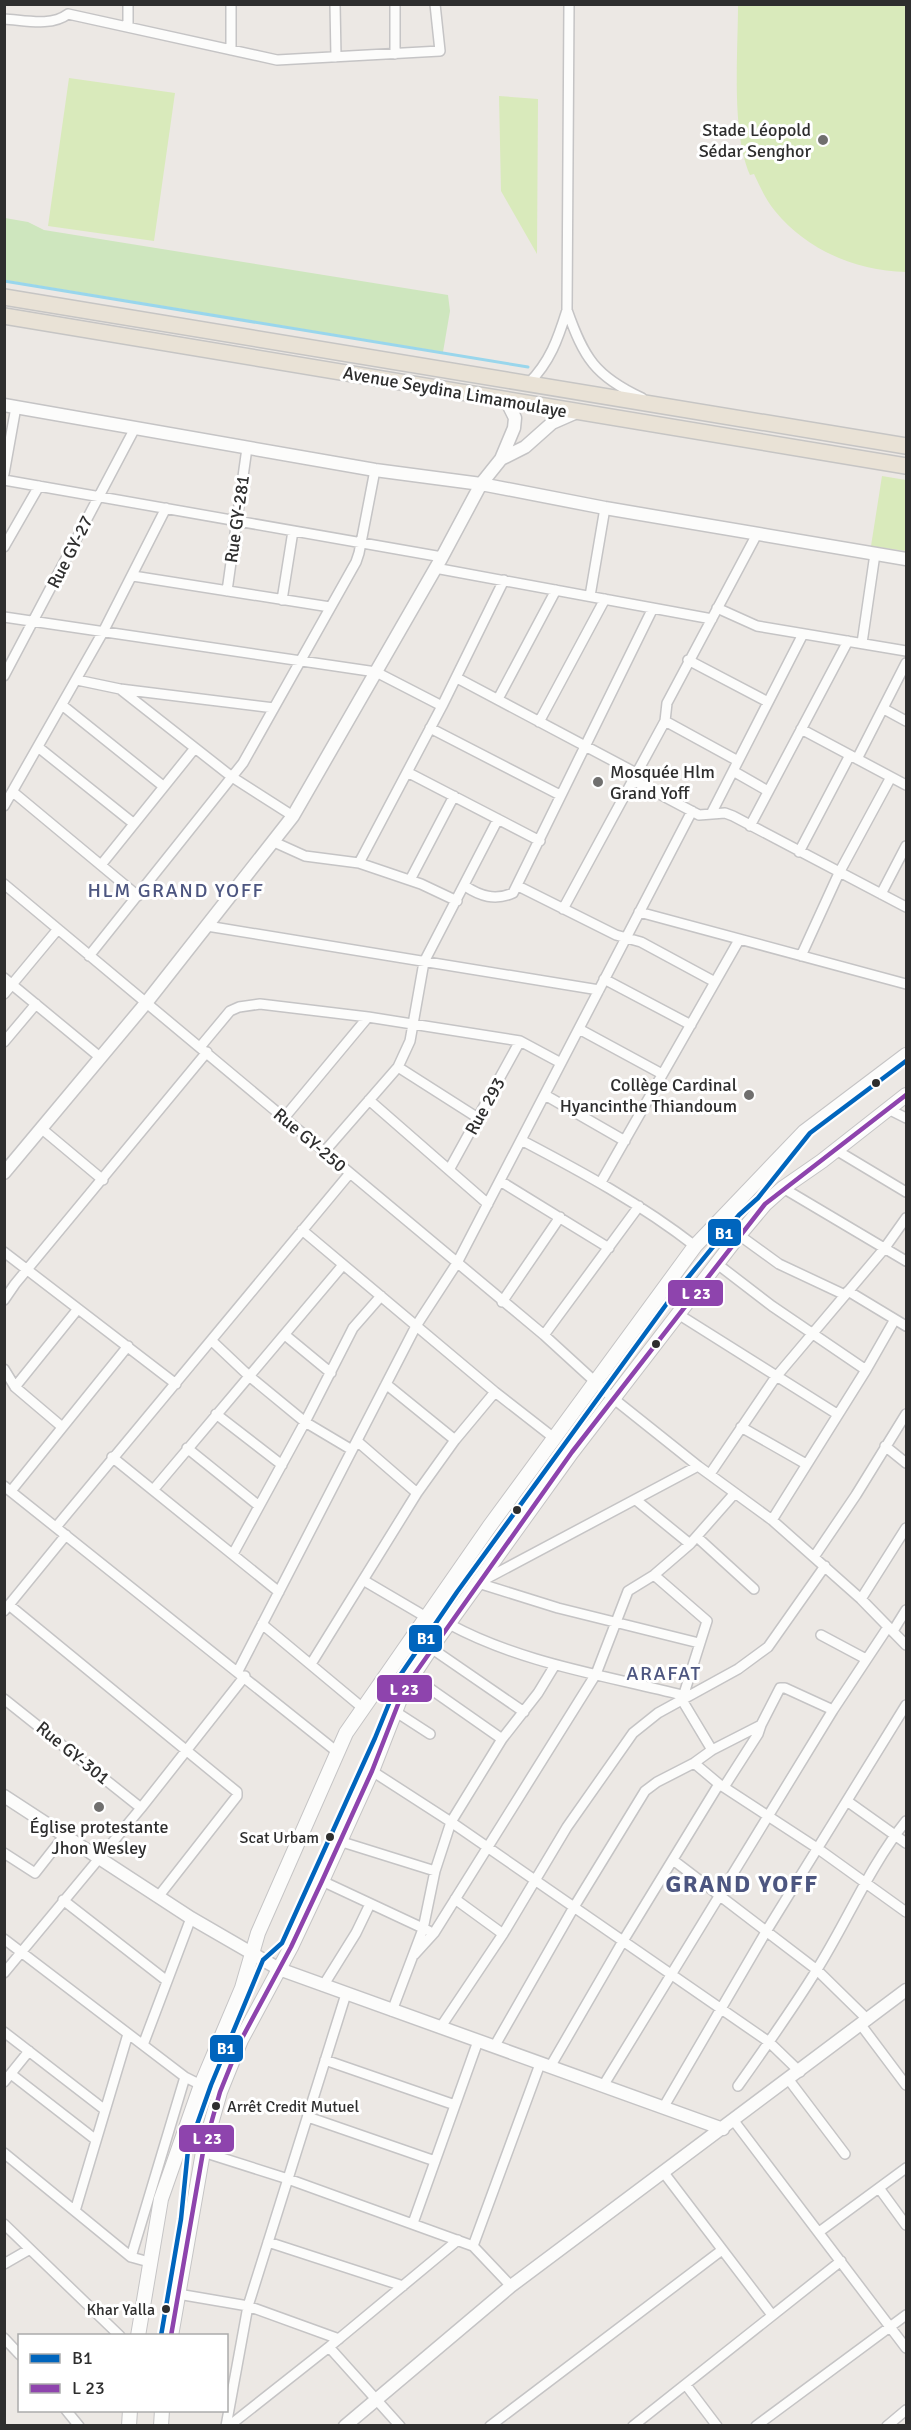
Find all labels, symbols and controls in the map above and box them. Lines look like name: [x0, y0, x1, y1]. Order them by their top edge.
place label: Stade Léopold Sédar Senghor: [699, 119, 811, 162]
marker: Stade Léopold Sédar Senghor: [816, 133, 830, 147]
street label: Avenue Seydina Limamoulaye: [341, 361, 569, 423]
street label: Rue GY-281: [220, 474, 254, 564]
street label: Rue GY-27: [42, 512, 98, 592]
place label: Mosquée Hlm Grand Yoff: [610, 761, 715, 804]
marker: Mosquée Hlm Grand Yoff: [591, 775, 605, 789]
district label: HLM GRAND YOFF: [87, 878, 265, 903]
street label: Rue 293: [460, 1073, 510, 1139]
place label: Collège Cardinal Hyancinthe Thiandoum: [560, 1074, 737, 1117]
unlabelled marker: [870, 1077, 882, 1089]
marker: Collège Cardinal Hyancinthe Thiandoum: [742, 1088, 756, 1102]
street label: Rue GY-250: [269, 1103, 351, 1177]
line badge: B1: [707, 1218, 742, 1247]
text: B1: [715, 1224, 734, 1244]
line badge: L 23: [667, 1279, 724, 1307]
text: L 23: [681, 1284, 711, 1304]
unlabelled marker: [650, 1338, 662, 1350]
unlabelled marker: [511, 1504, 523, 1516]
line badge: B1: [408, 1624, 443, 1653]
text: B1: [417, 1629, 436, 1649]
district label: ARAFAT: [626, 1661, 702, 1686]
line badge: L 23: [376, 1674, 433, 1703]
text: L 23: [389, 1680, 419, 1700]
street label: Rue GY-301: [32, 1717, 114, 1789]
marker: Église protestante Jhon Wesley: [92, 1800, 106, 1814]
place label: Église protestante Jhon Wesley: [30, 1816, 168, 1859]
place label: Scat Urbam: [240, 1828, 319, 1848]
marker: Scat Urbam: [324, 1831, 336, 1843]
district label: GRAND YOFF: [665, 1869, 819, 1899]
line badge: B1: [209, 2034, 244, 2063]
text: B1: [217, 2039, 236, 2059]
place label: Arrêt Credit Mutuel: [227, 2097, 359, 2117]
marker: Arrêt Credit Mutuel: [210, 2100, 222, 2112]
line badge: L 23: [178, 2124, 235, 2153]
text: L 23: [192, 2129, 222, 2149]
place label: Khar Yalla: [86, 2300, 155, 2320]
marker: Khar Yalla: [160, 2303, 172, 2315]
legend: [18, 2334, 228, 2412]
text: B1: [72, 2347, 93, 2369]
text: L 23: [72, 2377, 105, 2399]

